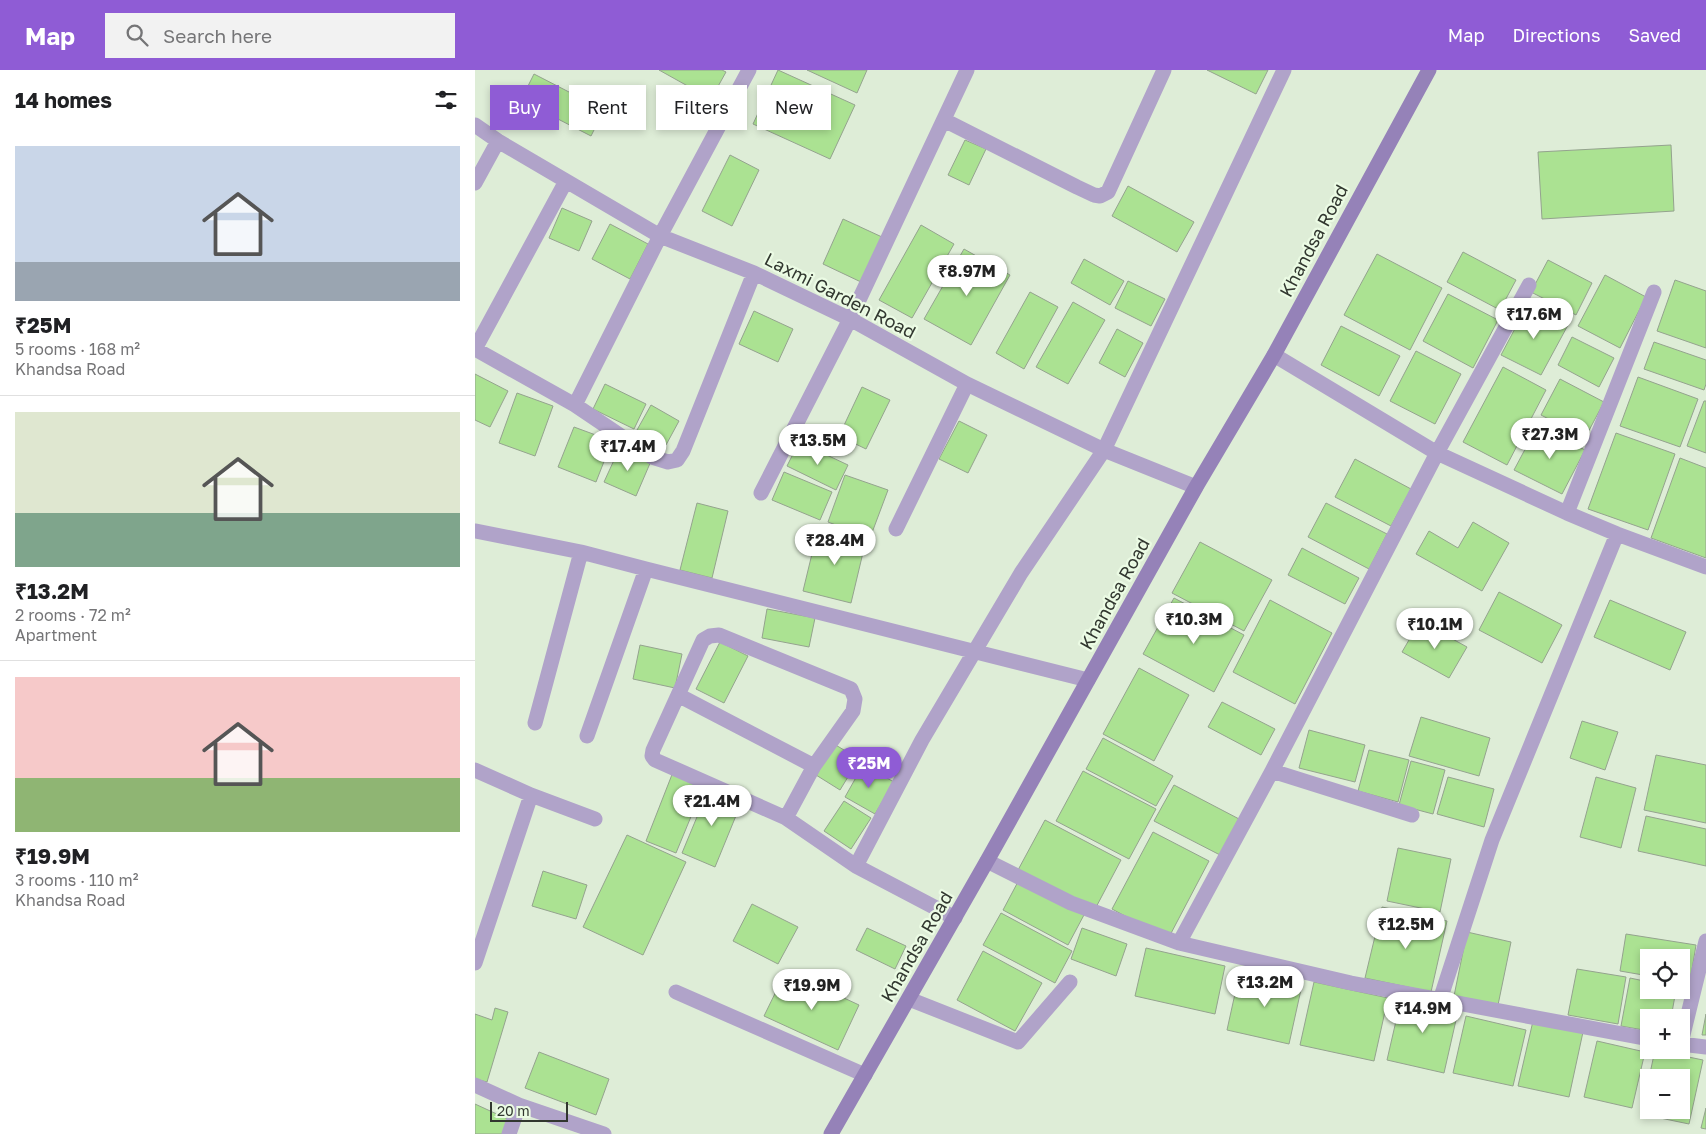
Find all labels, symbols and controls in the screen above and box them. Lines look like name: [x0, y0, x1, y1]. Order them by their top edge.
search box: [105, 13, 455, 58]
text: Map: [25, 21, 75, 50]
icon: search: [123, 21, 151, 49]
text: Search here: [163, 24, 272, 47]
text: Map: [1448, 24, 1484, 46]
text: Directions: [1512, 24, 1600, 46]
text: Saved: [1628, 24, 1681, 46]
chip: Buy: [490, 85, 559, 130]
chip: Rent: [569, 85, 646, 130]
chip: Filters: [656, 85, 747, 130]
chip: New: [757, 85, 831, 130]
icon: filters: [432, 86, 460, 114]
text: 14 homes: [15, 87, 112, 113]
icon: home: [193, 179, 283, 269]
street label: Khandsa Road: [1274, 181, 1352, 300]
street label: Laxmi Garden Road: [761, 247, 920, 343]
pin: ₹8.97M: [926, 254, 1008, 297]
text: ₹8.97M: [938, 261, 996, 281]
pin: ₹17.6M: [1493, 298, 1575, 340]
text: ₹17.6M: [1506, 304, 1562, 324]
text: ₹25M: [15, 312, 71, 338]
text: 5 rooms · 168 m²: [15, 339, 140, 359]
text: Khandsa Road: [15, 359, 125, 379]
pin: ₹27.3M: [1509, 418, 1591, 460]
pin: ₹13.5M: [777, 424, 859, 466]
text: ₹27.3M: [1522, 424, 1578, 444]
pin: ₹17.4M: [587, 430, 669, 472]
text: ₹13.5M: [790, 430, 846, 450]
text: ₹17.4M: [600, 436, 656, 456]
icon: home: [193, 444, 283, 534]
pin: ₹28.4M: [794, 524, 876, 566]
text: ₹28.4M: [806, 530, 864, 550]
street label: Khandsa Road: [1074, 534, 1154, 653]
text: ₹13.2M: [15, 578, 89, 604]
pin: ₹10.3M: [1153, 602, 1235, 645]
text: 2 rooms · 72 m²: [15, 605, 131, 625]
pin: ₹10.1M: [1394, 608, 1476, 650]
text: ₹10.3M: [1166, 609, 1222, 629]
text: ₹10.1M: [1407, 614, 1463, 634]
text: Apartment: [15, 625, 97, 645]
icon: home: [193, 709, 283, 799]
pin: ₹25M: [839, 746, 899, 789]
text: ₹25M: [848, 753, 890, 773]
pin: ₹21.4M: [671, 784, 753, 827]
text: ₹21.4M: [684, 791, 740, 811]
text: ₹19.9M: [15, 843, 90, 869]
text: 3 rooms · 110 m²: [15, 870, 138, 890]
street label: Khandsa Road: [876, 887, 957, 1006]
text: Khandsa Road: [15, 890, 125, 910]
pin: ₹12.5M: [1365, 908, 1447, 950]
text: ₹12.5M: [1378, 914, 1434, 934]
map controls: [1640, 949, 1690, 1119]
button: locate: [1640, 949, 1690, 999]
pin: ₹13.2M: [1224, 966, 1306, 1008]
pin: ₹19.9M: [771, 968, 853, 1011]
text: ₹13.2M: [1237, 972, 1293, 992]
text: ₹19.9M: [783, 975, 841, 995]
pin: ₹14.9M: [1382, 992, 1464, 1034]
text: ₹14.9M: [1395, 998, 1451, 1018]
button: +: [1640, 1009, 1690, 1059]
button: −: [1640, 1069, 1690, 1119]
scale bar: [490, 1099, 567, 1122]
text: 20 m: [497, 1102, 530, 1119]

